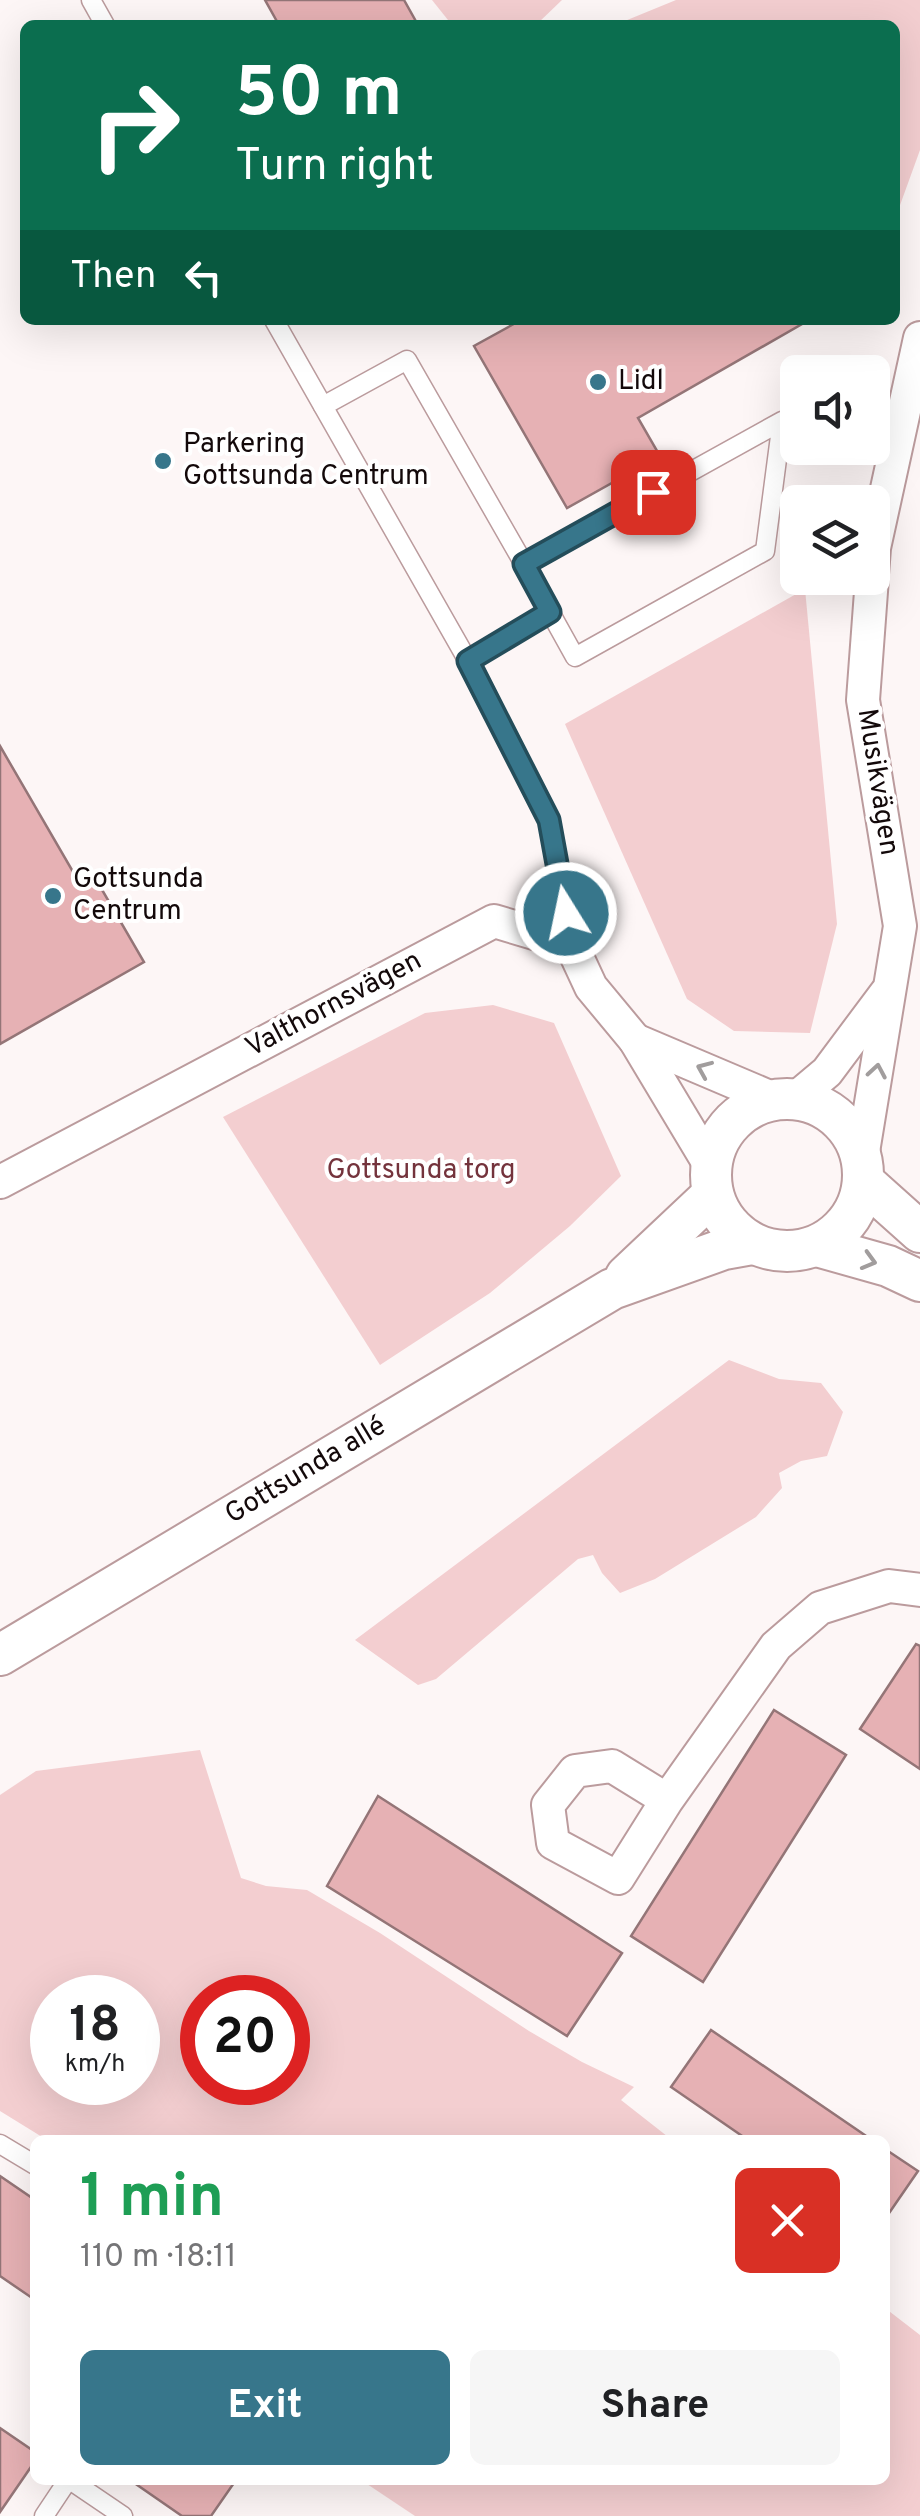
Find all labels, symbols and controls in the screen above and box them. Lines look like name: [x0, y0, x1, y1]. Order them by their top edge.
text: 50 m: [235, 52, 402, 141]
icon: right: [70, 60, 200, 190]
text: Turn right: [235, 139, 434, 196]
icon: left: [176, 250, 231, 305]
text: Then: [70, 253, 156, 302]
map controls: [780, 355, 890, 595]
button: sound: [780, 355, 890, 465]
place label: Lidl: [618, 364, 664, 400]
marker: Lidl: [587, 371, 609, 393]
place label: Parkering Gottsunda Centrum: [183, 427, 429, 495]
marker: Parkering Gottsunda Centrum: [152, 450, 174, 472]
pin: [611, 450, 696, 535]
icon: arrive: [626, 465, 681, 520]
button: layers: [780, 485, 890, 595]
street label: Musikvägen: [848, 706, 906, 858]
position arrow: [514, 861, 618, 965]
place label: Gottsunda Centrum: [73, 862, 204, 930]
marker: Gottsunda Centrum: [42, 885, 64, 907]
street label: Valthornsvägen: [240, 943, 428, 1067]
one-way arrow: [696, 1061, 714, 1081]
one-way arrow: [866, 1063, 887, 1080]
park label: Gottsunda torg: [327, 1153, 515, 1189]
one-way arrow: [860, 1249, 877, 1270]
street label: Gottsunda allé: [219, 1409, 393, 1533]
speed limit sign: 20: [180, 1975, 310, 2105]
text: 18: [69, 1996, 121, 2059]
text: km/h: [65, 2049, 125, 2081]
text: 1 min: [80, 2162, 224, 2238]
button: close: [735, 2168, 840, 2273]
text: 110 m · 18:11: [80, 2238, 237, 2278]
button: Exit: [80, 2350, 450, 2465]
button: Share: [470, 2350, 840, 2465]

